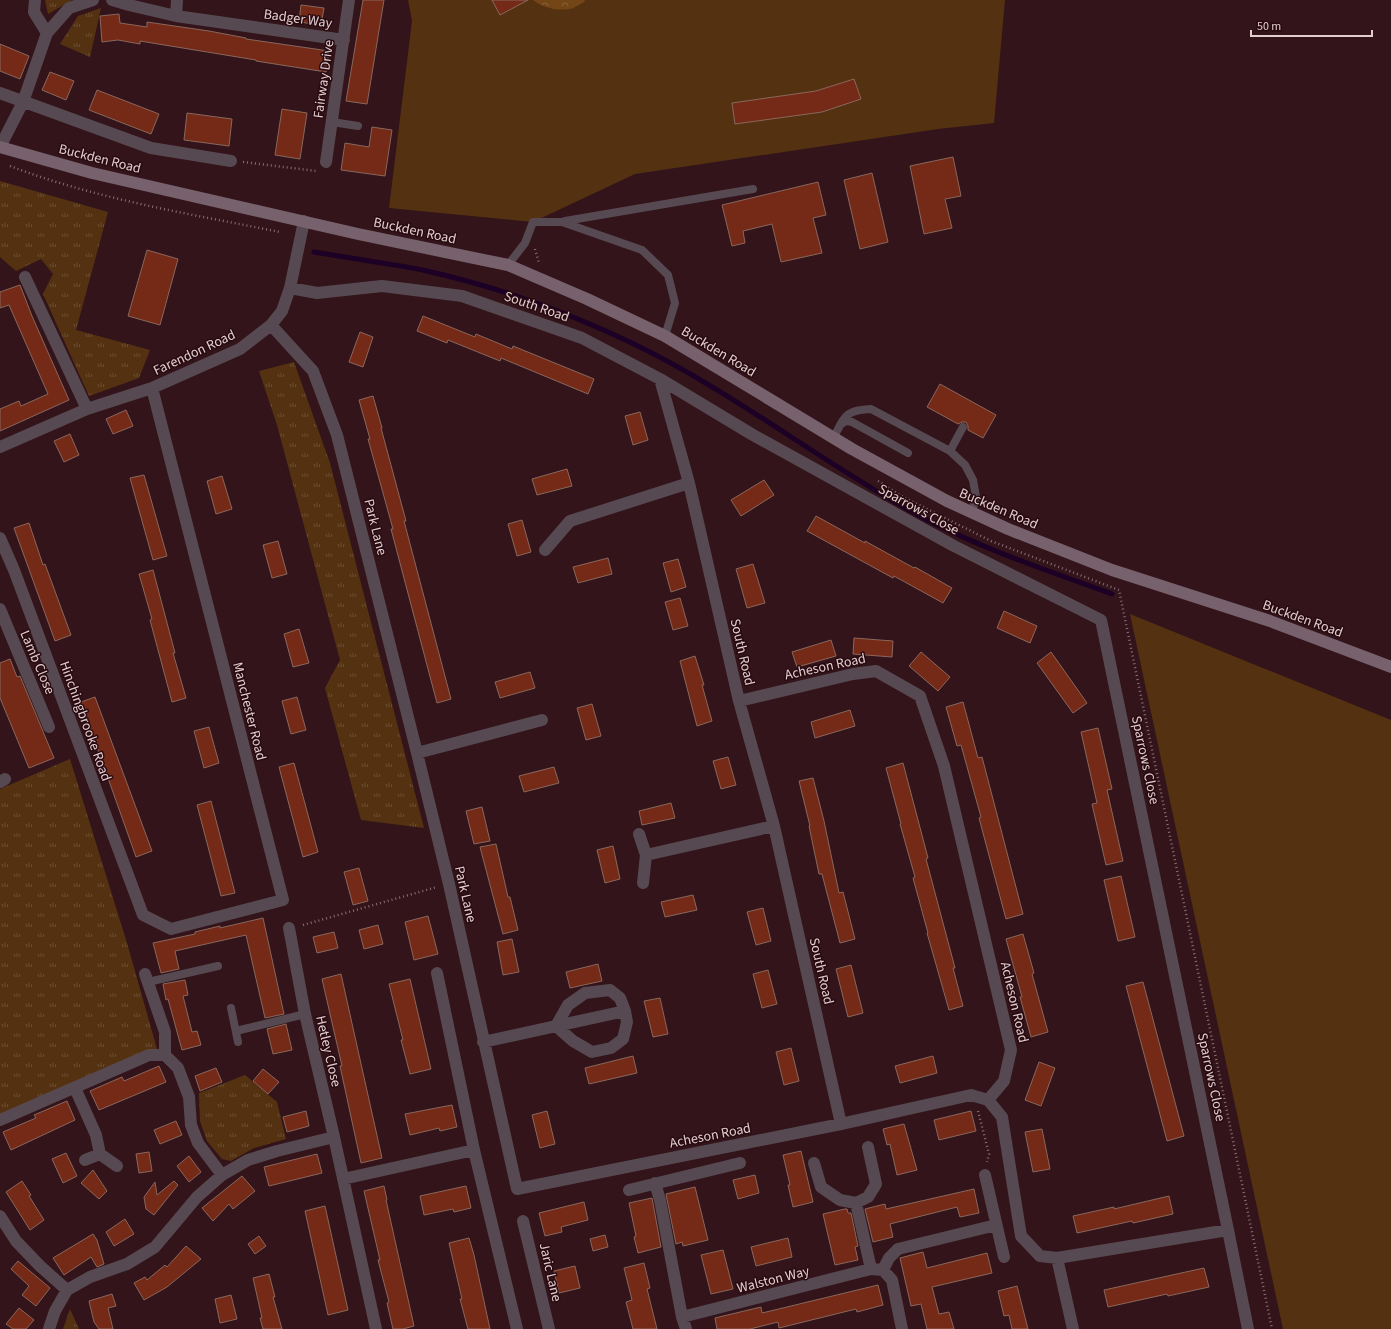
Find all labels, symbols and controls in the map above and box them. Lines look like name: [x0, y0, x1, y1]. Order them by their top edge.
street label: Badger Way: [262, 4, 334, 34]
scale bar: [1251, 12, 1372, 38]
text: 50 m: [1257, 18, 1281, 35]
street label: Fairway Drive: [309, 39, 339, 120]
street label: Buckden Road: [57, 139, 143, 179]
street label: Buckden Road: [372, 212, 458, 250]
street label: South Road: [501, 286, 572, 327]
street label: Buckden Road: [677, 322, 760, 382]
street label: Farendon Road: [150, 325, 239, 381]
street label: Sparrows Close: [874, 479, 963, 540]
street label: Buckden Road: [956, 483, 1041, 535]
street label: Park Lane: [358, 497, 392, 558]
street label: Buckden Road: [1260, 595, 1346, 643]
street label: South Road: [725, 617, 759, 688]
street label: Lamb Close: [15, 627, 60, 698]
street label: Acheson Road: [783, 649, 868, 685]
street label: Hinchingbrooke Road: [54, 658, 116, 784]
street label: Manchester Road: [227, 660, 271, 762]
street label: Sparrows Close: [1126, 714, 1164, 806]
street label: Park Lane: [449, 864, 481, 925]
street label: South Road: [804, 936, 838, 1007]
street label: Acheson Road: [995, 960, 1033, 1045]
street label: Hetley Close: [310, 1014, 346, 1089]
street label: Sparrows Close: [1192, 1031, 1230, 1123]
street label: Acheson Road: [668, 1118, 753, 1154]
street label: Jaric Lane: [534, 1241, 566, 1304]
street label: Walston Way: [735, 1261, 812, 1299]

